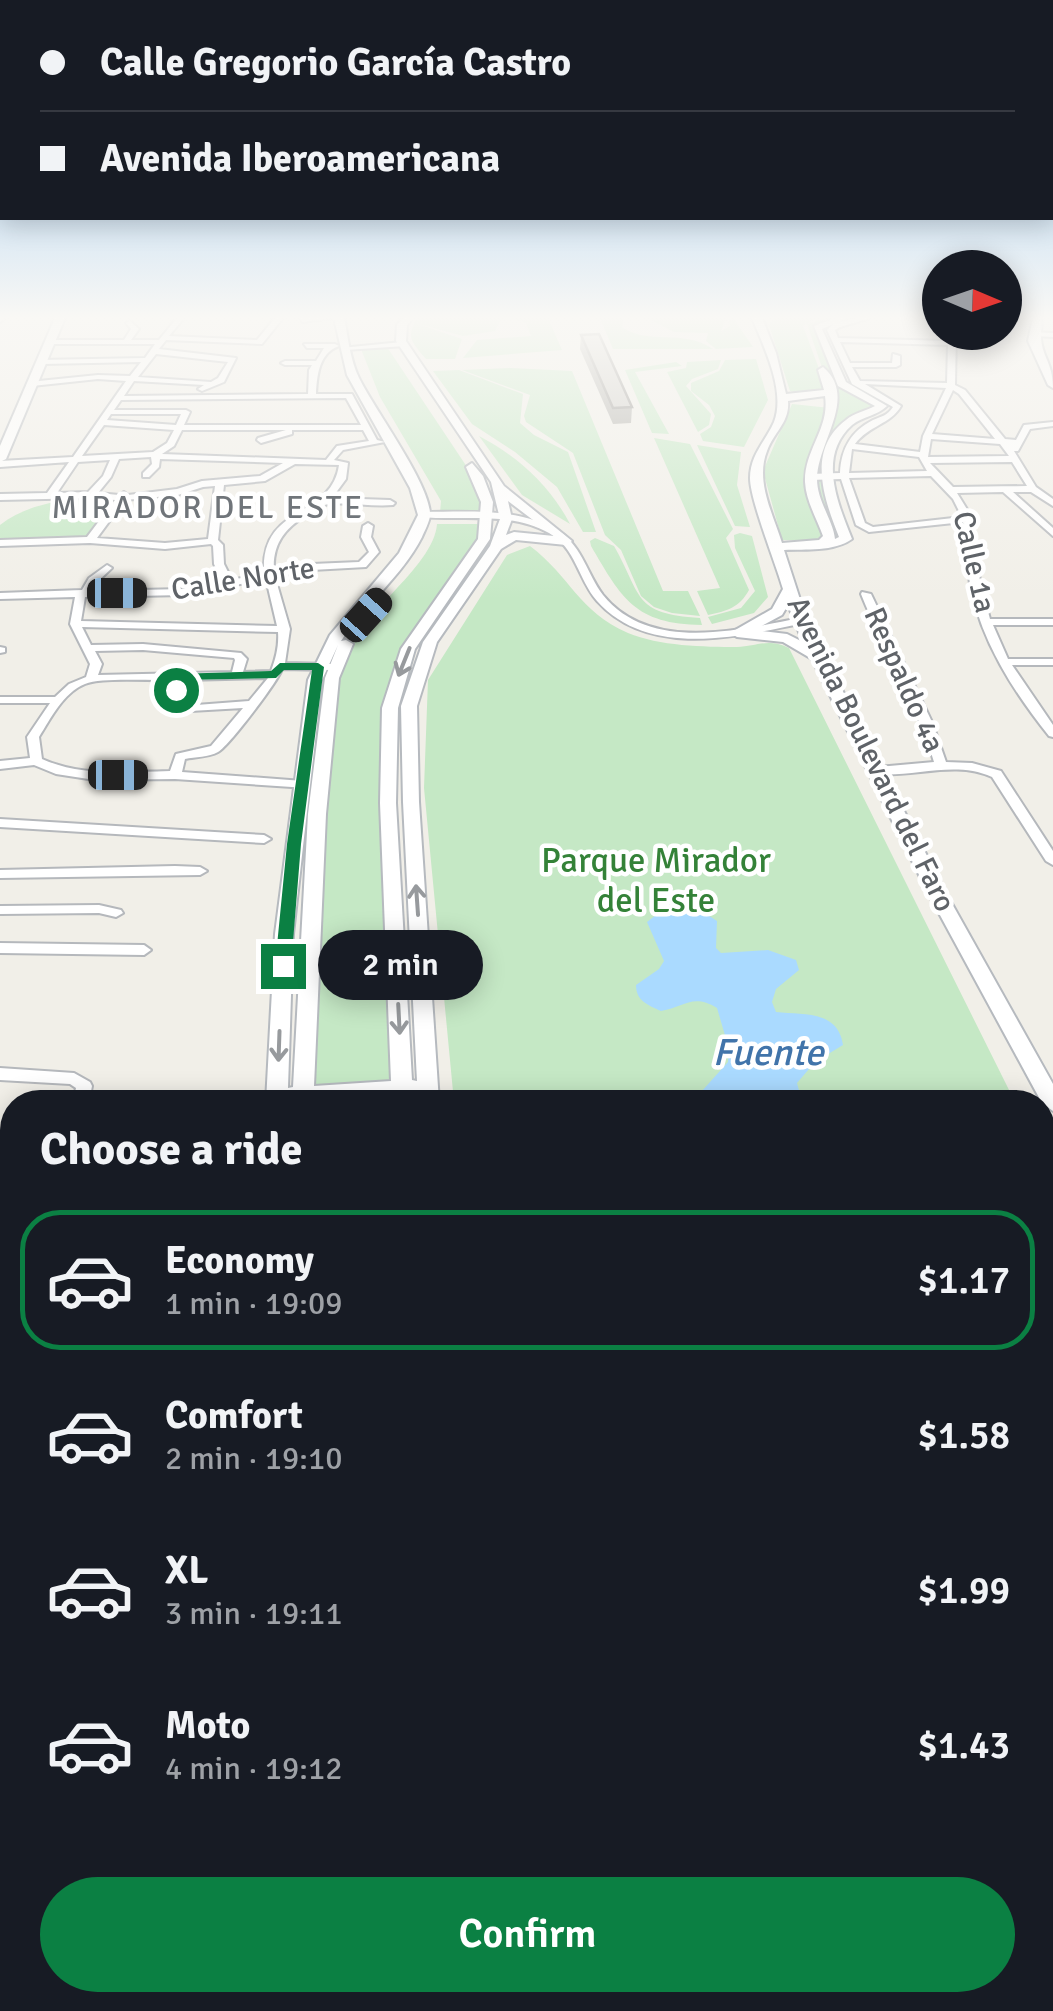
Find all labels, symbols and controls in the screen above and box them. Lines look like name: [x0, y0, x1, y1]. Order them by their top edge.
text: Calle Gregorio García Castro: [100, 39, 571, 86]
text: Avenida Iberoamericana: [100, 135, 500, 182]
north arrow: [922, 250, 1022, 350]
map controls: [922, 250, 1022, 350]
district label: MIRADOR DEL ESTE: [51, 488, 365, 527]
street label: Calle 1a: [944, 508, 1004, 616]
street label: Calle Norte: [169, 549, 317, 609]
car: [87, 578, 147, 608]
car: [335, 583, 397, 647]
street label: Avenida Boulevard del Faro: [779, 590, 963, 918]
street label: Respaldo 4a: [856, 602, 952, 758]
one-way arrow: [393, 646, 411, 676]
route start: [154, 668, 199, 713]
car: [88, 760, 148, 790]
park label: Parque Mirador del Este: [541, 839, 771, 922]
one-way arrow: [407, 885, 426, 917]
callout: 2 min: [318, 931, 483, 1001]
route end: [261, 944, 306, 989]
text: 2 min: [362, 945, 439, 984]
one-way arrow: [390, 1003, 409, 1035]
one-way arrow: [270, 1029, 289, 1061]
water label: Fuente: [712, 1029, 826, 1076]
text: Choose a ride: [40, 1122, 303, 1177]
icon: car: [45, 1235, 135, 1325]
text: Economy: [165, 1237, 314, 1284]
text: $1.17: [917, 1257, 1010, 1304]
text: 1 min · 19:09: [165, 1284, 343, 1323]
icon: car: [45, 1390, 135, 1480]
text: Comfort: [165, 1392, 303, 1439]
text: $1.58: [917, 1412, 1010, 1459]
text: 2 min · 19:10: [165, 1439, 343, 1478]
icon: car: [45, 1545, 135, 1635]
text: XL: [165, 1547, 208, 1594]
text: $1.99: [917, 1567, 1010, 1614]
text: 3 min · 19:11: [165, 1594, 343, 1633]
icon: car: [45, 1700, 135, 1790]
text: Moto: [165, 1702, 250, 1749]
text: $1.43: [917, 1722, 1010, 1769]
text: 4 min · 19:12: [165, 1749, 343, 1788]
button: Confirm: [40, 1877, 1015, 1992]

